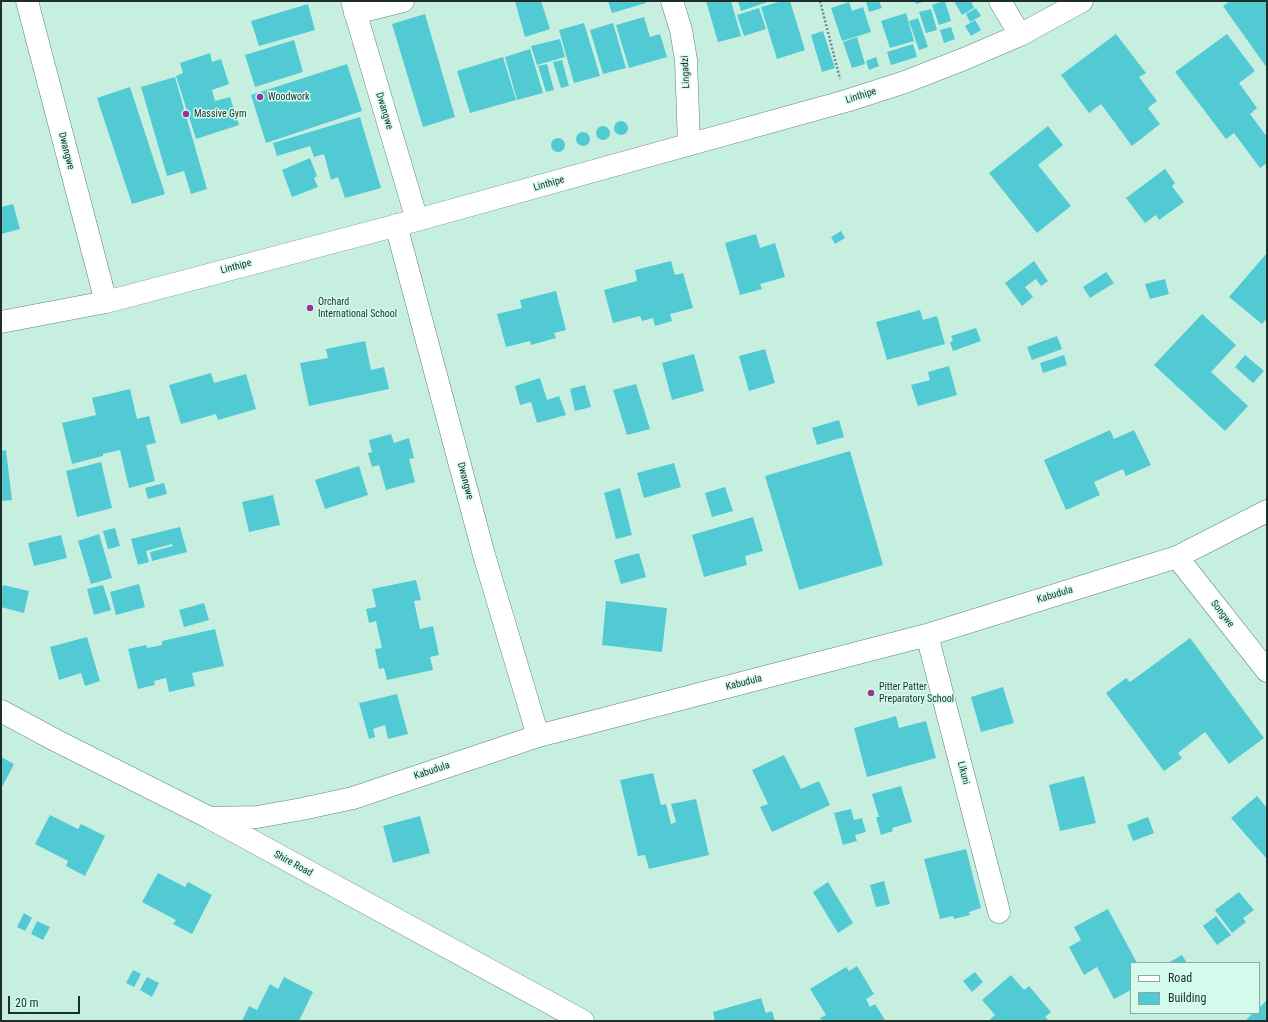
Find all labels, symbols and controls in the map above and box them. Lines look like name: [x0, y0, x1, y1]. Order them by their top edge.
street label: Lingadzi: [679, 55, 693, 89]
street label: Linthipe: [844, 85, 878, 107]
place label: Woodwork: [268, 91, 310, 103]
street label: Dwangwe: [373, 91, 395, 131]
marker: Woodwork: [255, 92, 265, 102]
place label: Massive Gym: [194, 108, 247, 120]
marker: Massive Gym: [181, 109, 191, 119]
street label: Dwangwe: [55, 131, 77, 171]
street label: Linthipe: [532, 174, 566, 194]
street label: Linthipe: [219, 257, 253, 277]
place label: Orchard International School: [318, 296, 397, 320]
marker: Orchard International School: [305, 303, 315, 313]
street label: Dwangwe: [454, 461, 476, 501]
street label: Kabudula: [1036, 584, 1074, 606]
street label: Songwe: [1208, 598, 1236, 630]
street label: Kabudula: [725, 673, 763, 693]
place label: Pitter Patter Preparatory School: [879, 681, 954, 704]
marker: Pitter Patter Preparatory School: [866, 688, 876, 698]
street label: Kabudula: [413, 759, 451, 783]
street label: Likuni: [954, 760, 972, 786]
street label: Shire Road: [272, 848, 314, 880]
legend: [1130, 962, 1260, 1014]
text: Road: [1168, 971, 1192, 985]
scale bar: [10, 988, 82, 1014]
text: Building: [1168, 991, 1206, 1005]
text: 20 m: [15, 996, 39, 1010]

